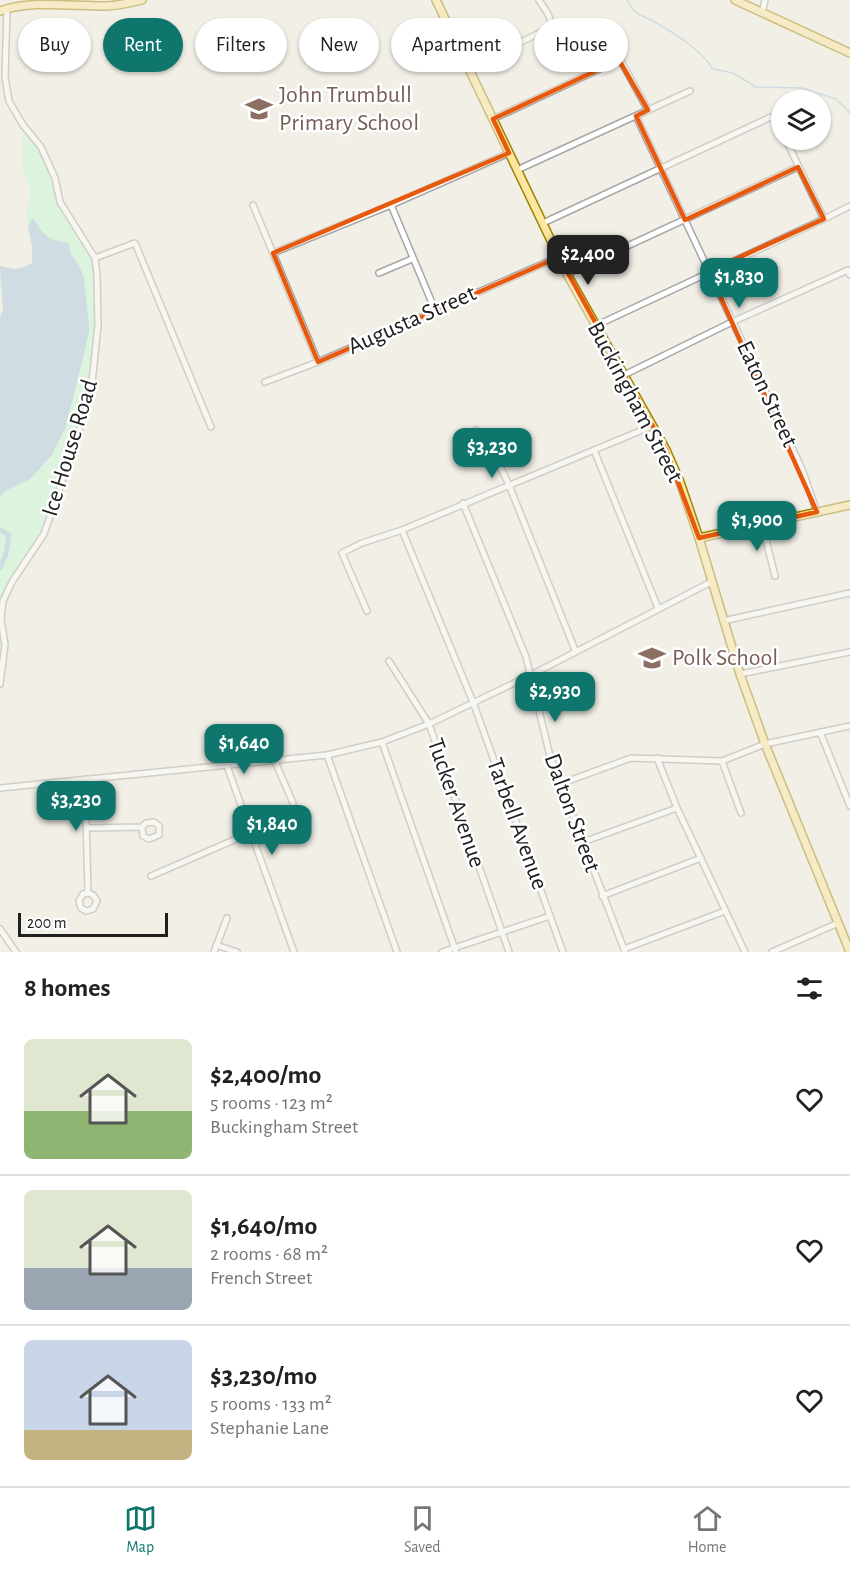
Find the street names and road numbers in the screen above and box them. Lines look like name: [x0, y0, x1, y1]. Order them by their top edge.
street label: Augusta Street: [344, 281, 480, 359]
street label: Buckingham Street: [583, 318, 688, 487]
street label: Eaton Street: [732, 337, 802, 451]
street label: Ice House Road: [38, 377, 102, 519]
street label: Tucker Avenue: [423, 735, 489, 871]
street label: Dalton Street: [539, 751, 605, 876]
street label: Tarbell Avenue: [482, 755, 552, 893]

